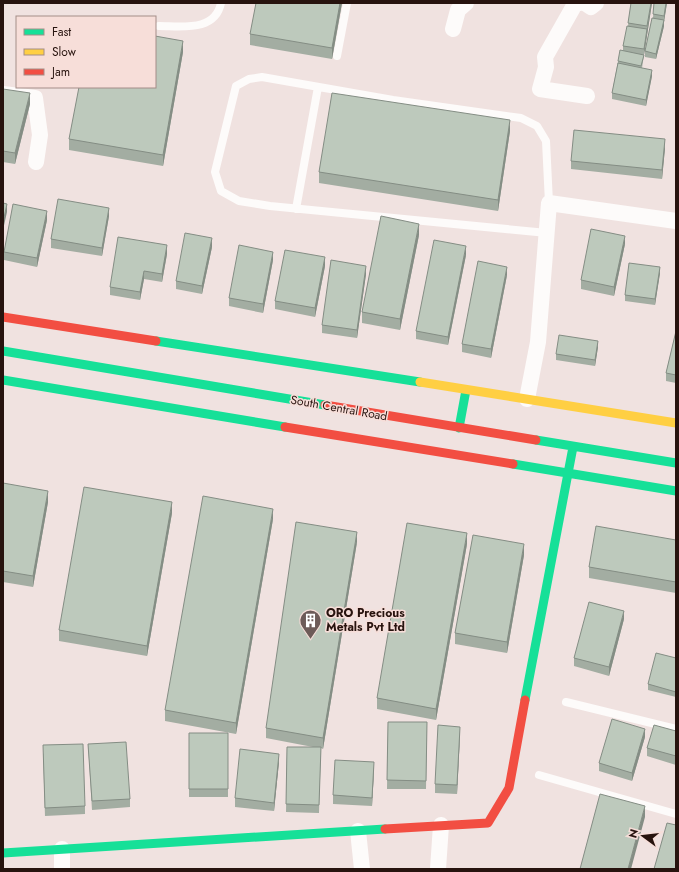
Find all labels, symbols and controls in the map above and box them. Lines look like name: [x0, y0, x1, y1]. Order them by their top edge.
legend: [16, 16, 156, 88]
text: Fast: [52, 23, 71, 41]
text: Slow: [52, 43, 77, 61]
text: Jam: [50, 63, 70, 81]
street label: South Central Road: [289, 391, 389, 425]
place label: ORO Precious Metals Pvt Ltd: [326, 604, 405, 636]
building icon: ORO Precious Metals Pvt Ltd: [298, 607, 324, 640]
north arrow: [623, 816, 663, 856]
text: N: [624, 827, 642, 840]

